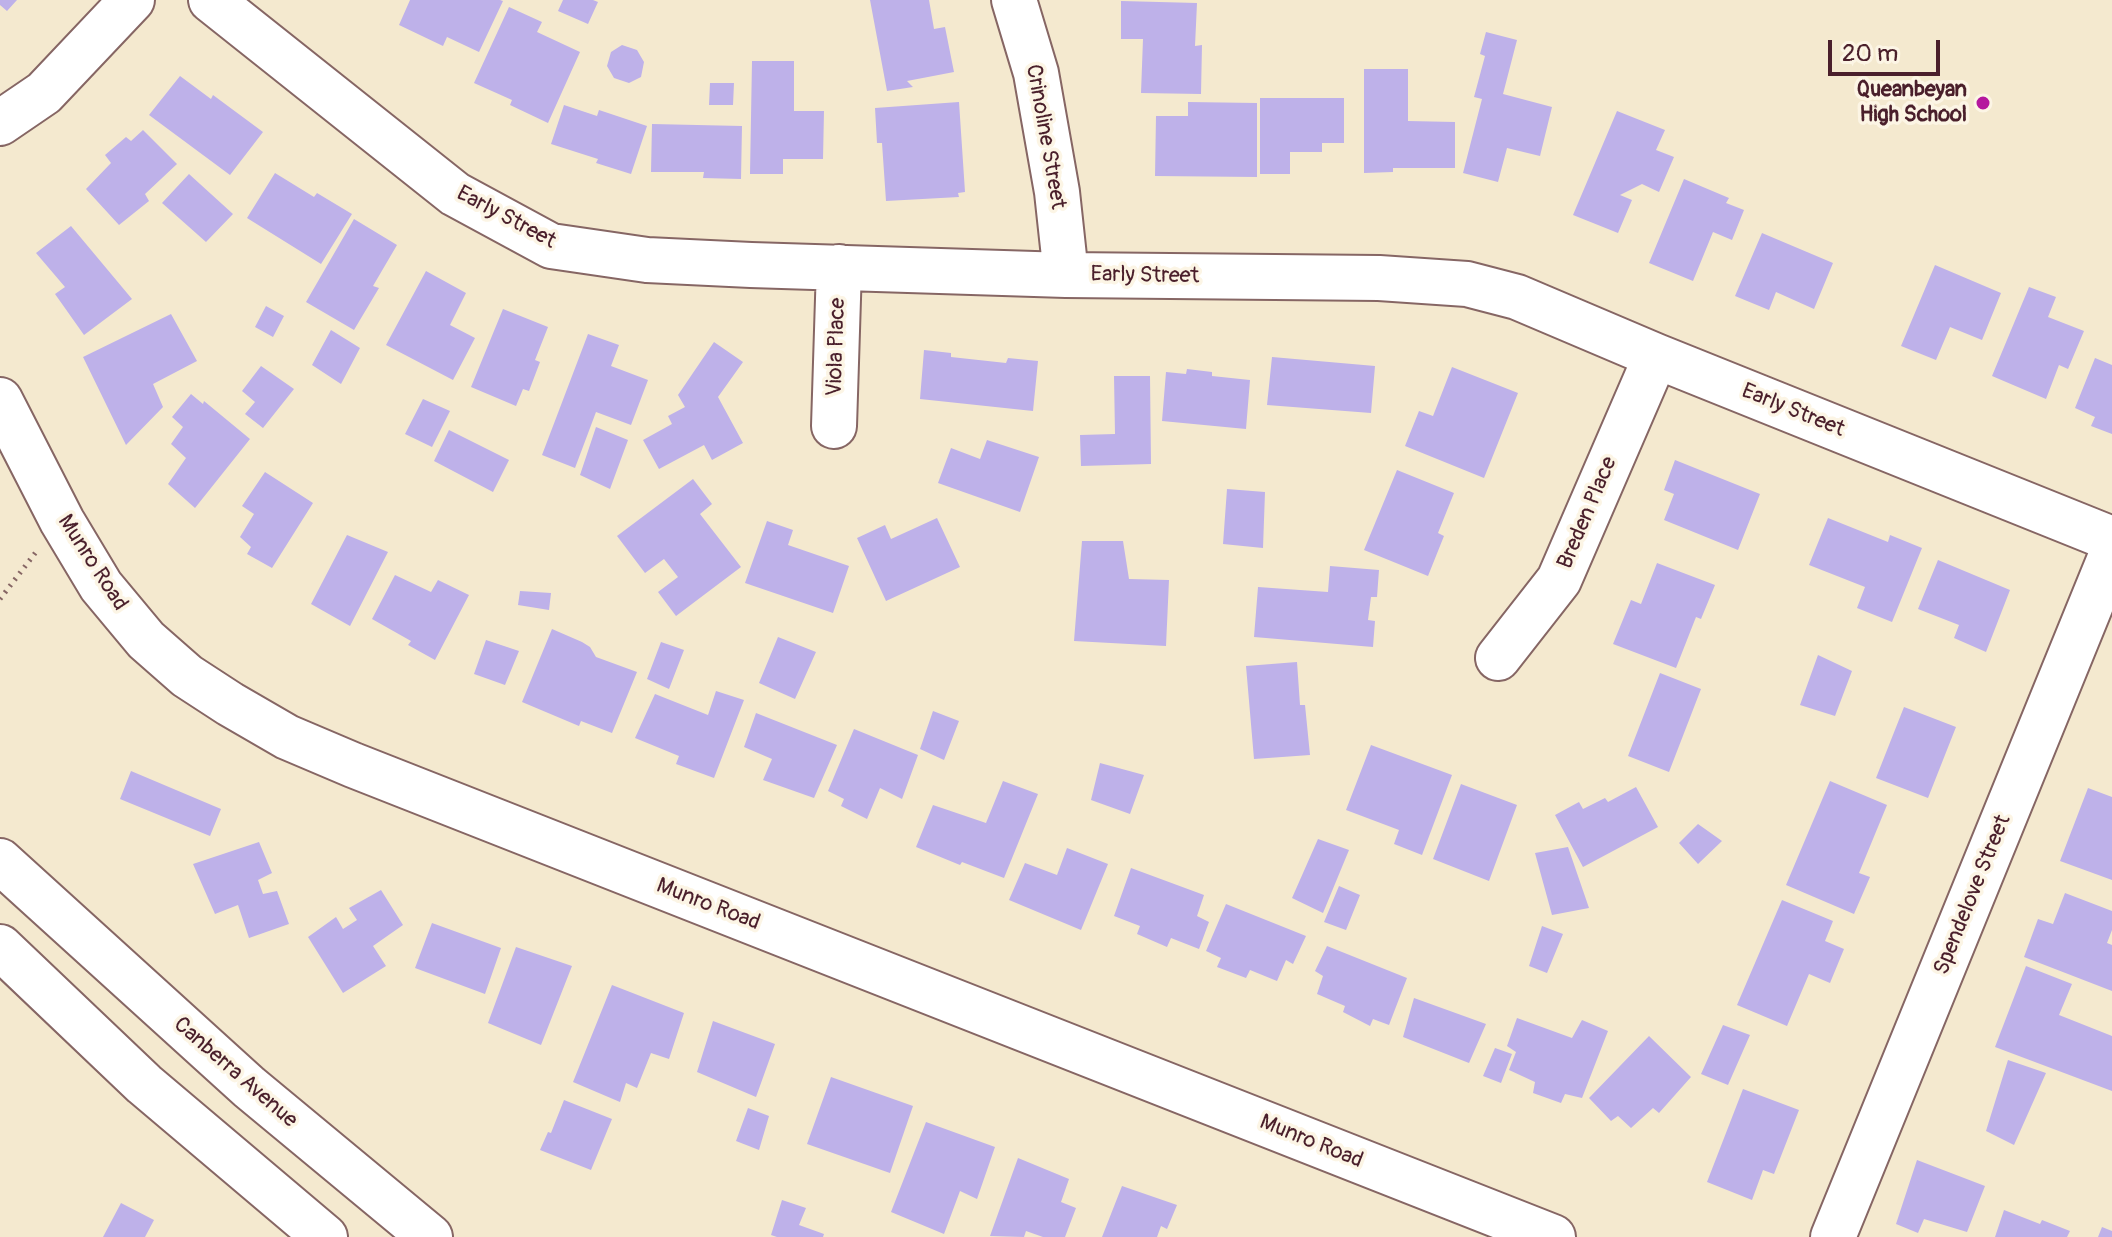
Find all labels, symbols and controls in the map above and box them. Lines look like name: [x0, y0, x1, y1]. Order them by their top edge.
scale bar: [1832, 24, 1944, 74]
text: 20 m: [1842, 39, 1898, 68]
street label: Crinoline Street: [1019, 63, 1071, 211]
place label: Queanbeyan High School: [1857, 77, 1967, 128]
marker: Queanbeyan High School: [1974, 94, 1992, 112]
street label: Early Street: [452, 181, 560, 255]
street label: Early Street: [1090, 262, 1200, 290]
street label: Viola Place: [822, 297, 852, 397]
street label: Early Street: [1738, 378, 1848, 444]
street label: Breden Place: [1553, 453, 1623, 573]
street label: Munro Road: [51, 510, 133, 616]
street label: Spendelove Street: [1929, 811, 2017, 979]
street label: Munro Road: [652, 873, 764, 937]
street label: Canberra Avenue: [168, 1012, 302, 1134]
street label: Munro Road: [1256, 1109, 1366, 1175]

